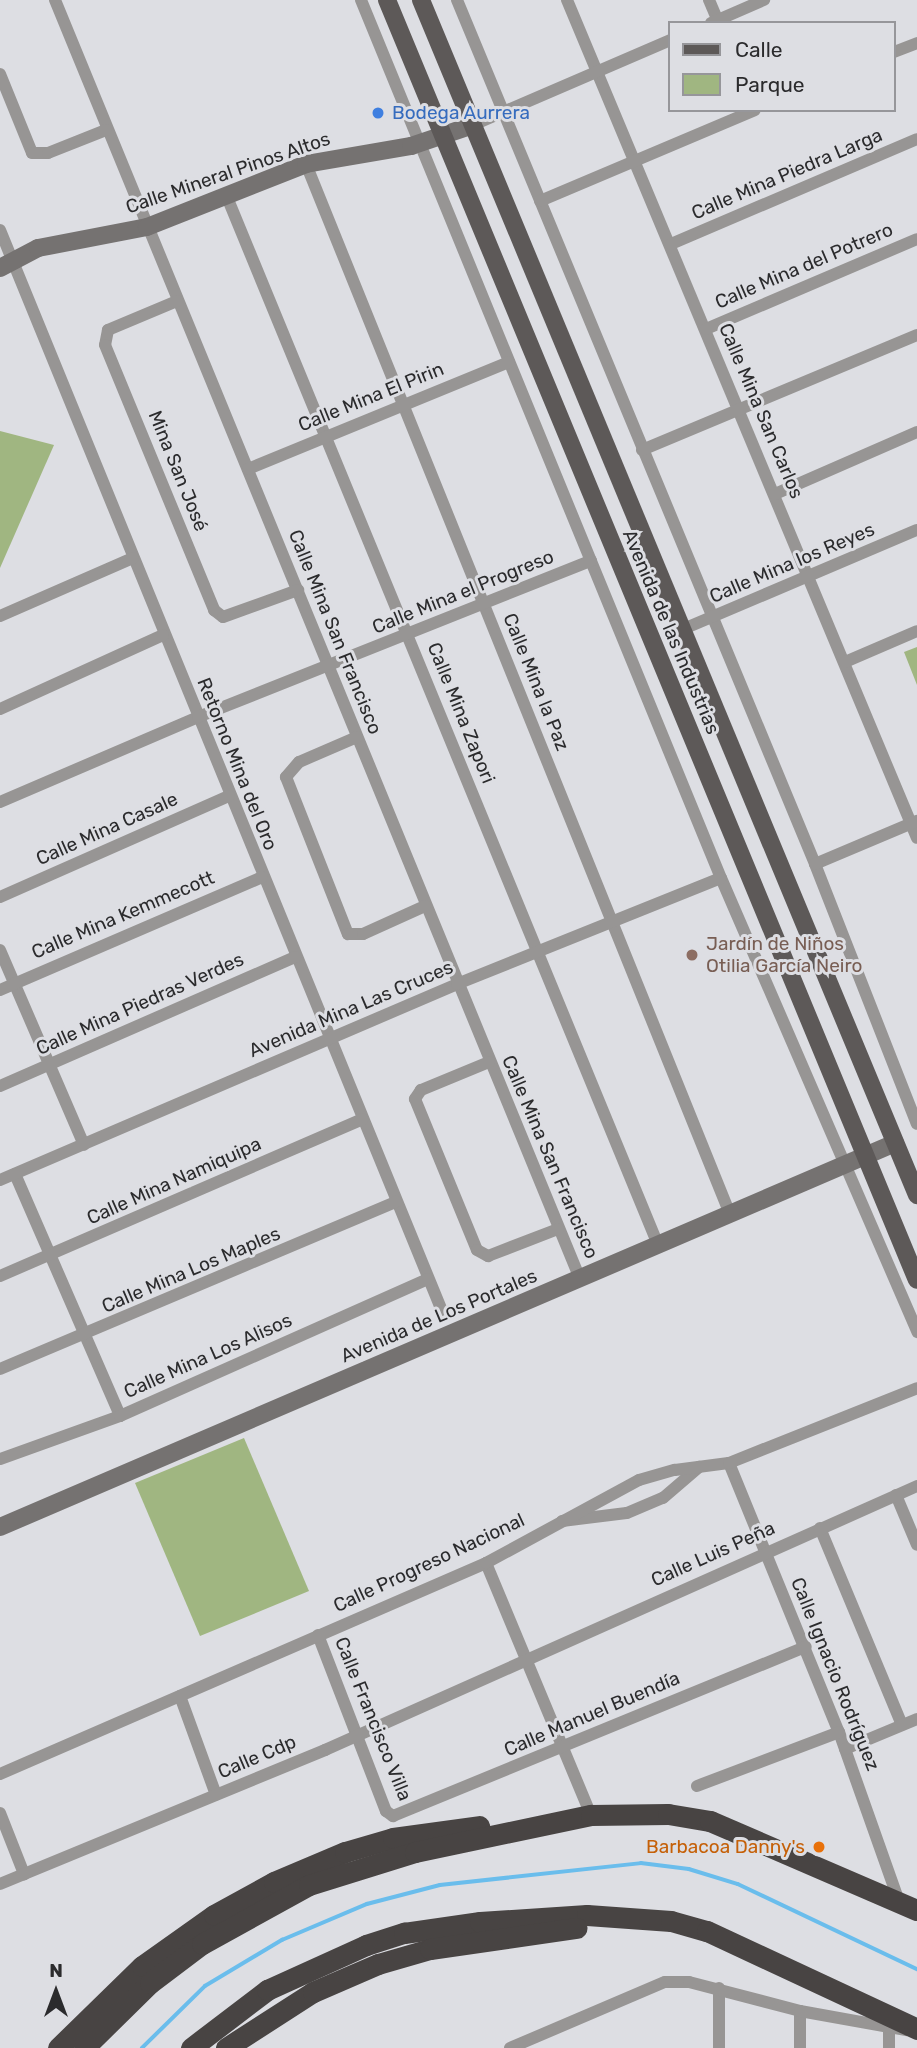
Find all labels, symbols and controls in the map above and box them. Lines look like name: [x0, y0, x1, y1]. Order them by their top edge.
legend: [668, 21, 896, 112]
text: Calle: [735, 37, 783, 62]
text: Parque: [735, 72, 805, 97]
place label: Bodega Aurrera: [392, 102, 531, 124]
marker: Bodega Aurrera: [370, 105, 386, 121]
street label: Calle Mina Piedra Larga: [688, 123, 886, 225]
street label: Calle Mineral Pinos Altos: [123, 127, 333, 219]
street label: Calle Mina del Potrero: [712, 218, 896, 314]
street label: Calle Mina San Carlos: [714, 320, 808, 502]
street label: Calle Mina El Pirin: [295, 357, 447, 437]
street label: Mina San José: [143, 407, 213, 535]
street label: Calle Mina los Reyes: [706, 518, 878, 608]
street label: Calle Mina San Francisco: [283, 526, 387, 738]
street label: Avenida de las Industrias: [618, 526, 724, 738]
street label: Calle Mina el Progreso: [369, 545, 557, 639]
street label: Calle Mina la Paz: [498, 610, 574, 754]
street label: Calle Mina Zapori: [422, 639, 500, 787]
street label: Retorno Mina del Oro: [192, 674, 282, 854]
street label: Calle Mina Casale: [33, 788, 181, 870]
street label: Calle Mina Kemmecott: [28, 866, 218, 964]
place label: Jardín de Niños Otilia García Neiro: [706, 933, 862, 977]
marker: Jardín de Niños Otilia García Neiro: [684, 947, 700, 963]
street label: Calle Mina Piedras Verdes: [32, 948, 248, 1060]
street label: Avenida Mina Las Cruces: [246, 956, 456, 1062]
street label: Calle Mina San Francisco: [497, 1052, 603, 1262]
street label: Calle Mina Namiquipa: [83, 1132, 265, 1230]
street label: Calle Mina Los Maples: [98, 1222, 284, 1318]
street label: Avenida de Los Portales: [337, 1264, 541, 1368]
street label: Calle Mina Los Alisos: [120, 1309, 296, 1403]
street label: Calle Progreso Nacional: [330, 1509, 528, 1617]
street label: Calle Luis Peña: [648, 1517, 778, 1591]
street label: Calle Ignacio Rodríguez: [786, 1574, 884, 1774]
street label: Calle Francisco Villa: [330, 1634, 416, 1804]
street label: Calle Manuel Buendía: [501, 1667, 683, 1761]
street label: Calle Cdp: [214, 1730, 300, 1784]
place label: Barbacoa Danny's: [646, 1836, 805, 1858]
marker: Barbacoa Danny's: [811, 1839, 827, 1855]
north arrow: [21, 1957, 91, 2027]
text: N: [49, 1959, 63, 1982]

